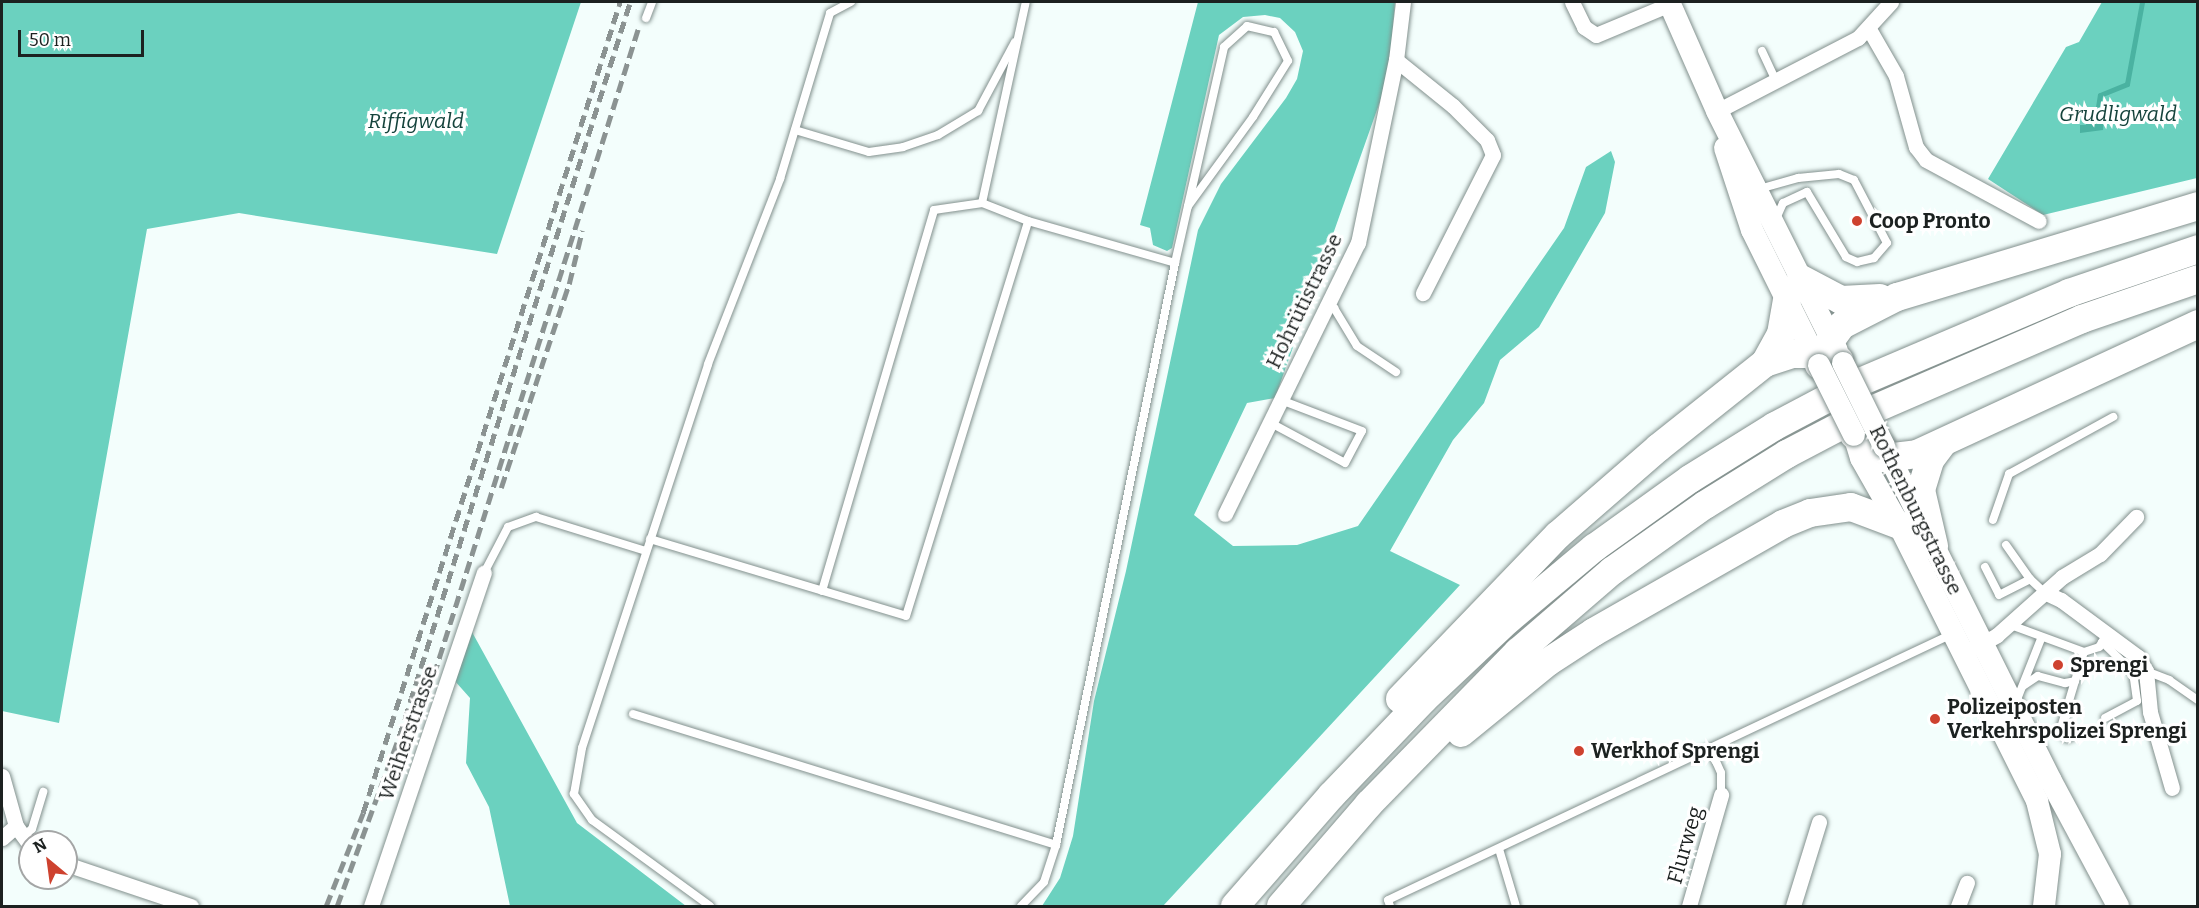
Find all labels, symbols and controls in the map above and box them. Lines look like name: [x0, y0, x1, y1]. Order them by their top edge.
scale bar: [21, 18, 147, 56]
text: 50 m: [29, 29, 71, 51]
park label: Grudligwald: [2059, 101, 2177, 127]
park label: Riffigwald: [368, 108, 464, 134]
place label: Coop Pronto: [1869, 208, 1991, 234]
marker: Coop Pronto: [1850, 214, 1864, 228]
street label: Hohrütistrasse: [1260, 229, 1348, 373]
street label: Rothenburgstrasse: [1864, 421, 1968, 599]
place label: Sprengi: [2070, 652, 2148, 678]
marker: Sprengi: [2051, 658, 2065, 672]
street label: Weiherstrasse: [373, 662, 443, 804]
place label: Polizeiposten Verkehrspolizei Sprengi: [1947, 694, 2187, 744]
marker: Polizeiposten Verkehrspolizei Sprengi: [1928, 712, 1942, 726]
place label: Werkhof Sprengi: [1591, 738, 1759, 764]
marker: Werkhof Sprengi: [1572, 744, 1586, 758]
street label: Flurweg: [1662, 803, 1708, 887]
north arrow: [18, 830, 78, 890]
text: N: [30, 834, 50, 857]

